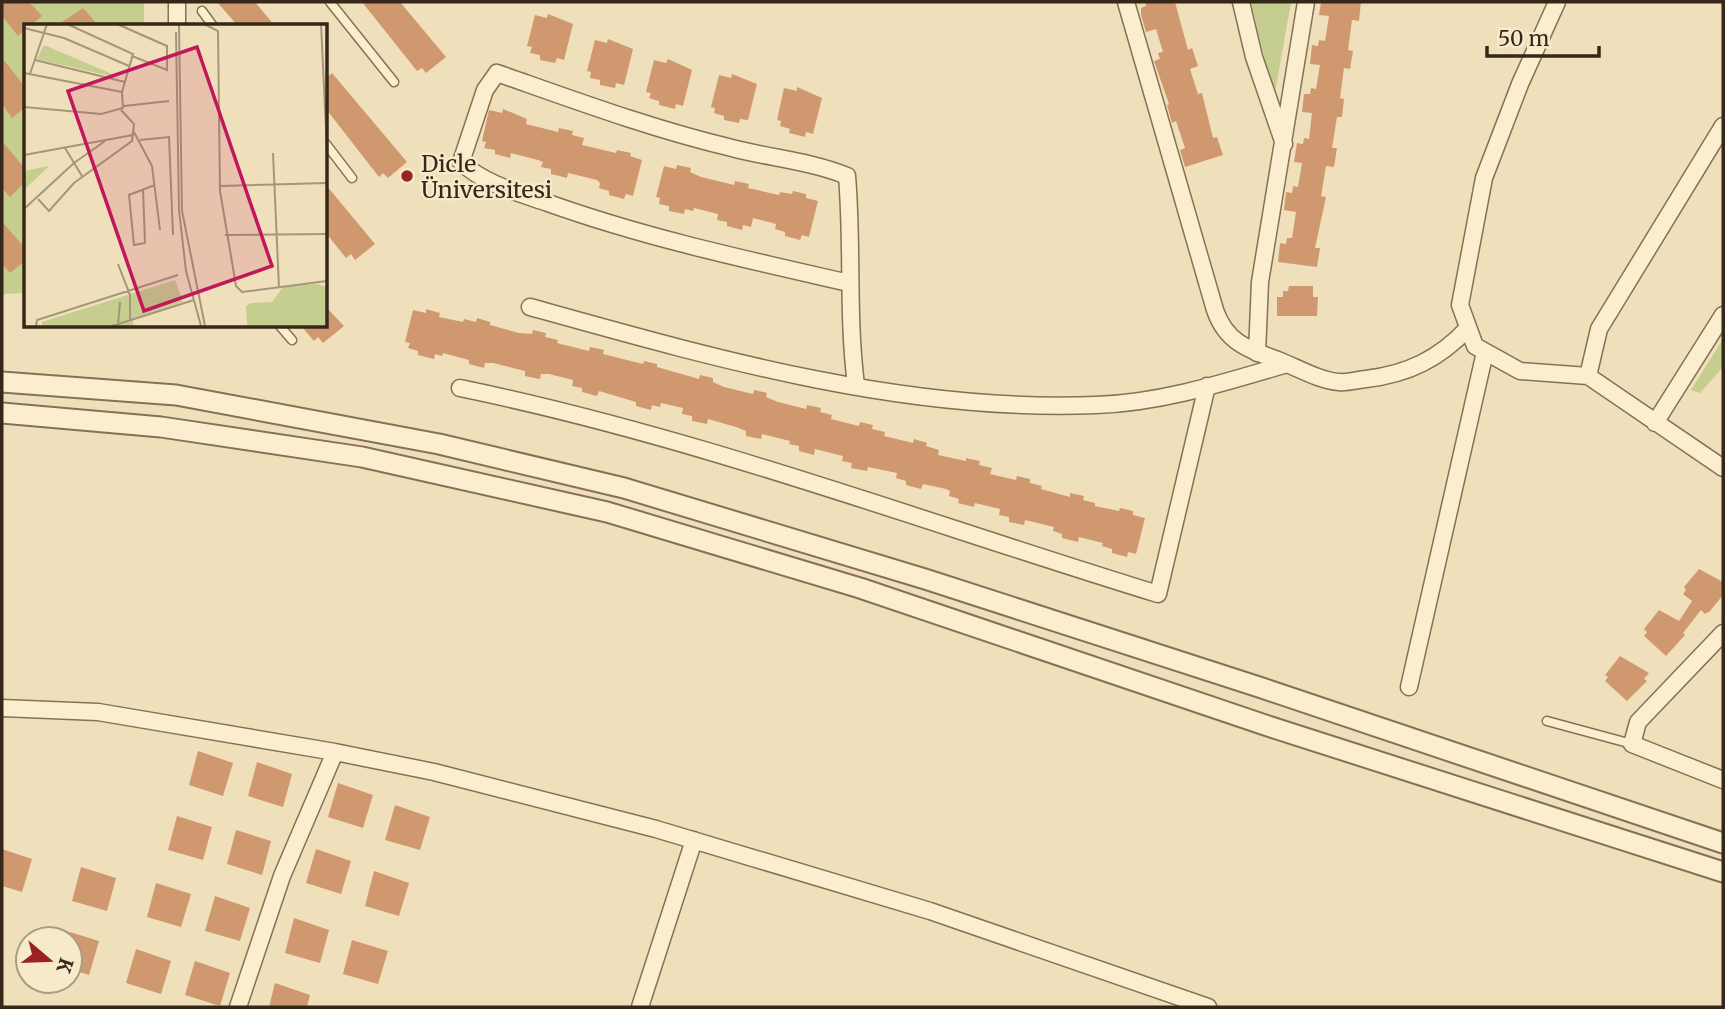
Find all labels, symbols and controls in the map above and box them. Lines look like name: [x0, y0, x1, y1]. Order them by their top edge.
scale bar: [1487, 14, 1599, 58]
inset map: [24, 24, 327, 327]
text: 50 m: [1498, 25, 1549, 52]
place label: Dicle Üniversitesi: [421, 149, 552, 204]
marker: Dicle Üniversitesi: [399, 168, 415, 184]
north arrow: [14, 925, 84, 995]
text: K: [51, 955, 79, 977]

